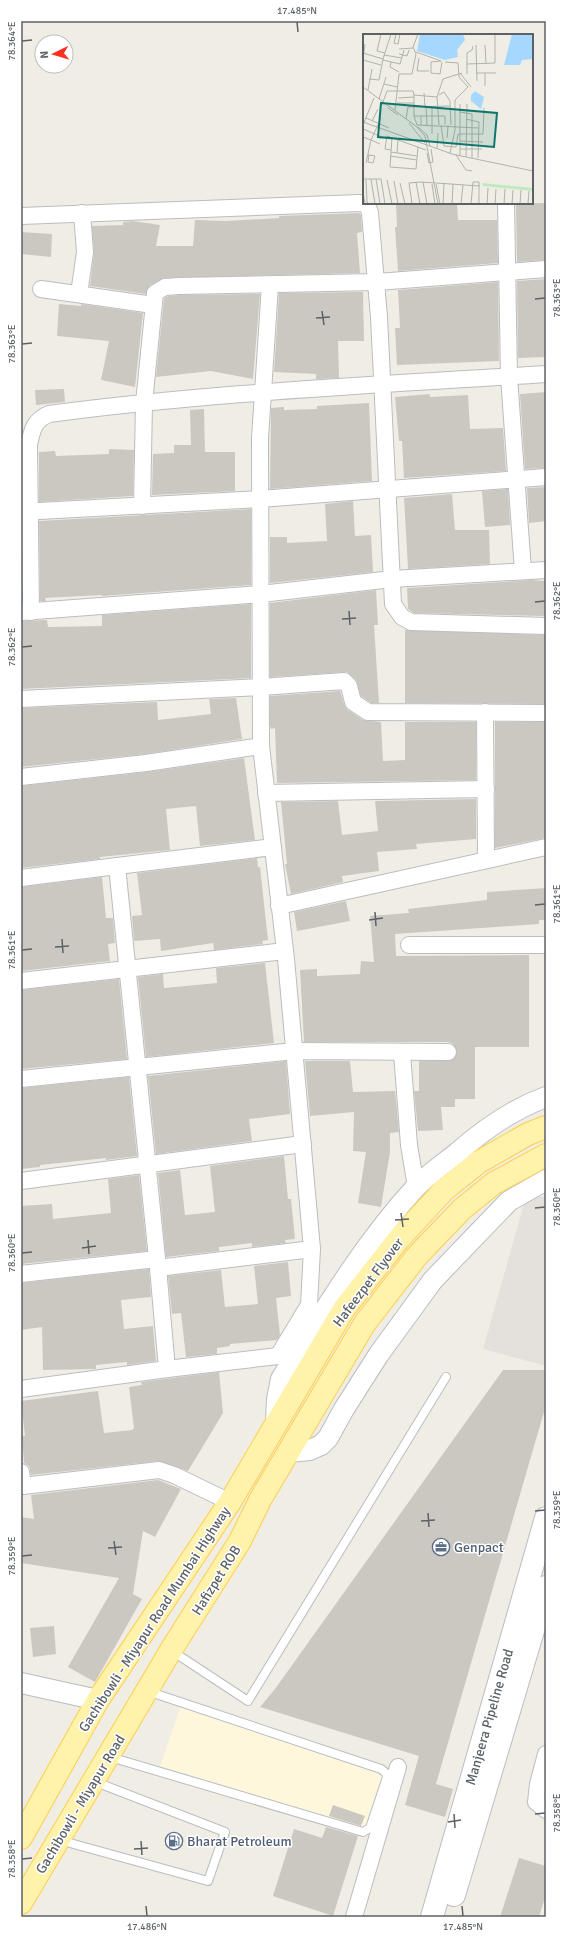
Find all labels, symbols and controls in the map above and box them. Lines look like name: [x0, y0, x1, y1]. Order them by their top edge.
text: 17.485°N: [277, 5, 317, 17]
text: 78.364°E: [6, 21, 18, 61]
north arrow: [34, 34, 74, 74]
inset map: [363, 34, 533, 204]
text: N: [38, 50, 51, 59]
text: 78.363°E: [551, 278, 563, 318]
text: 78.363°E: [6, 324, 18, 364]
text: 78.362°E: [551, 581, 563, 621]
text: 78.362°E: [6, 627, 18, 667]
text: 78.361°E: [551, 884, 563, 924]
text: 78.361°E: [6, 930, 18, 970]
text: 78.360°E: [551, 1187, 563, 1227]
text: 78.360°E: [6, 1233, 18, 1273]
street label: Hafeezpet Flyover: [329, 1234, 408, 1330]
text: 78.359°E: [551, 1490, 563, 1530]
street label: Gachibowli - Miyapur Road Mumbai Highway: [75, 1503, 234, 1735]
text: 78.359°E: [6, 1536, 18, 1576]
office icon: Genpact: [431, 1537, 451, 1557]
place label: Genpact: [454, 1539, 504, 1556]
street label: Hafizpet ROB: [188, 1542, 245, 1618]
street label: Manjeera Pipeline Road: [462, 1647, 517, 1787]
street label: Gachibowli - Miyapur Road: [32, 1732, 129, 1877]
text: 78.358°E: [551, 1793, 563, 1833]
fuel station icon: Bharat Petroleum: [164, 1831, 184, 1851]
place label: Bharat Petroleum: [187, 1833, 292, 1850]
text: 78.358°E: [6, 1839, 18, 1879]
text: 17.486°N: [127, 1921, 167, 1933]
text: 17.485°N: [443, 1921, 483, 1933]

